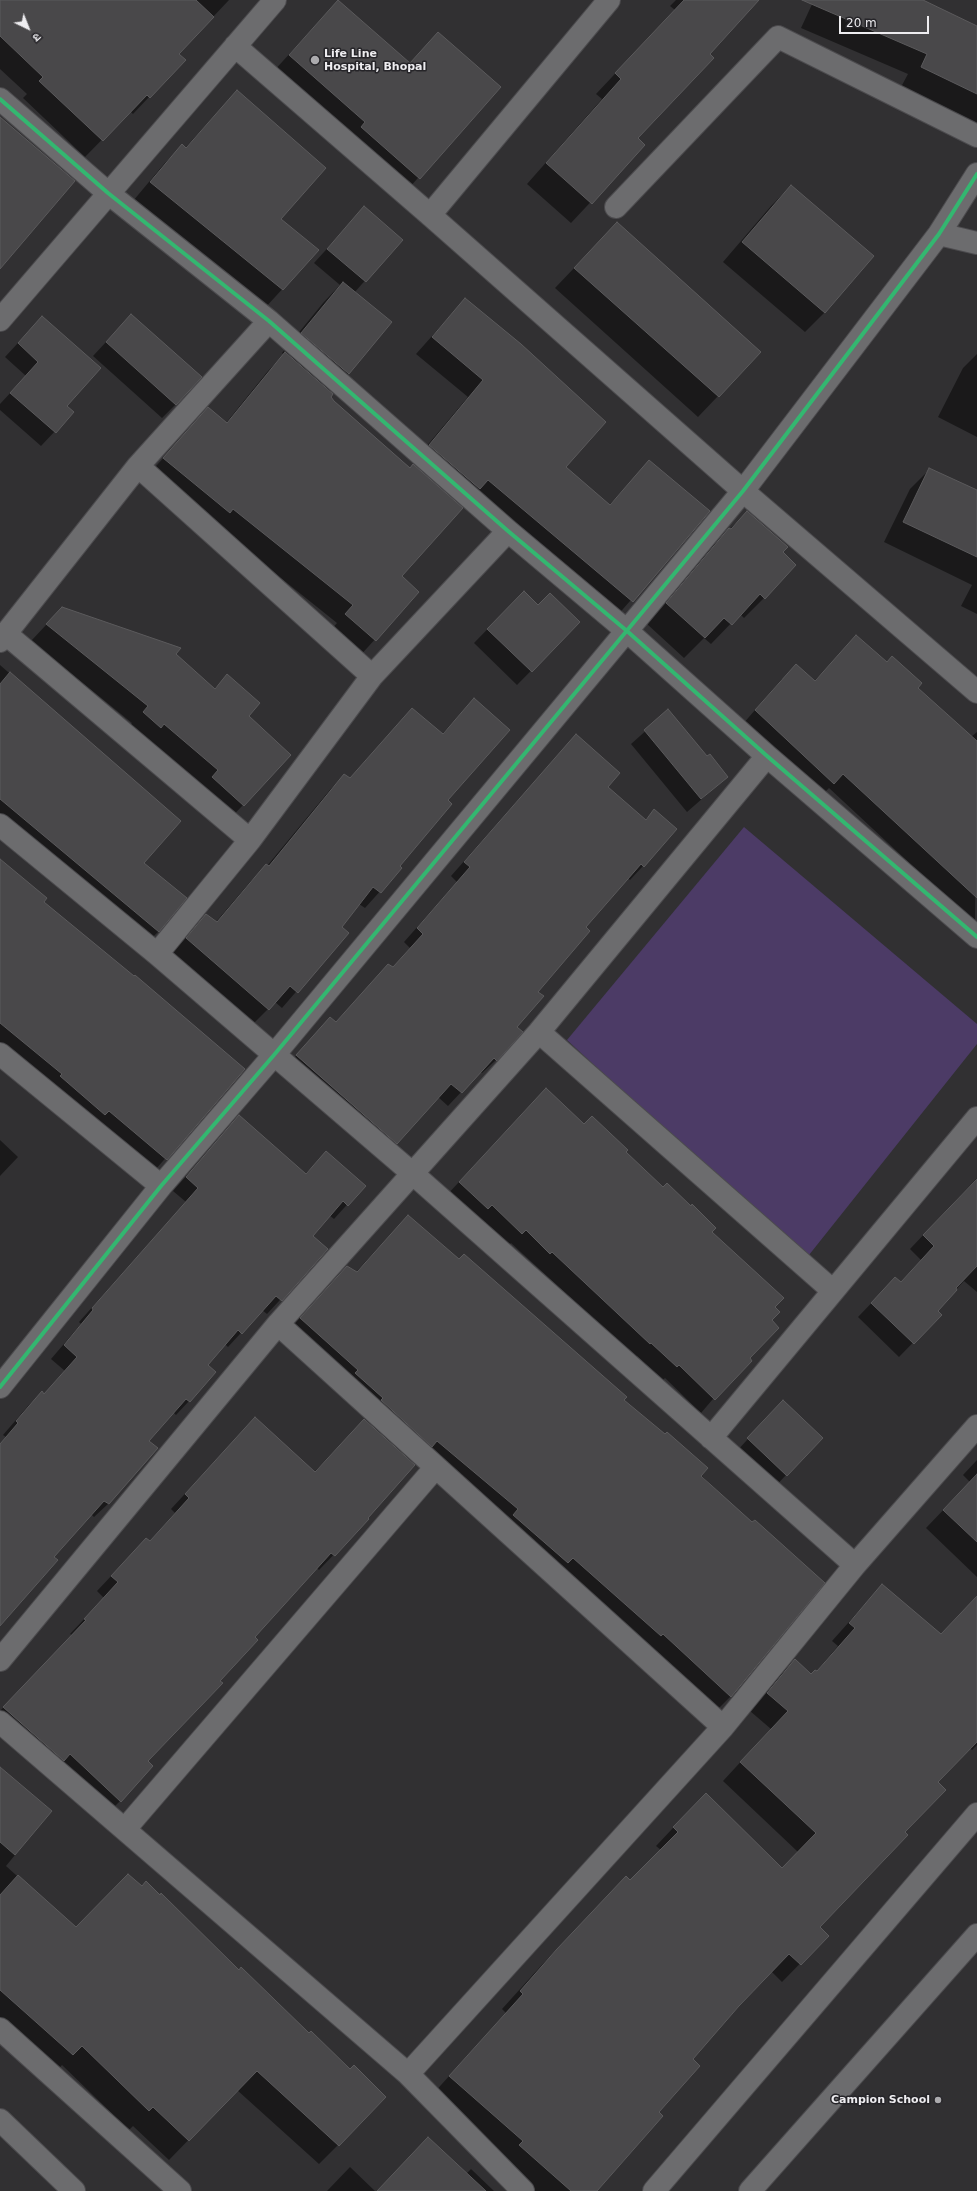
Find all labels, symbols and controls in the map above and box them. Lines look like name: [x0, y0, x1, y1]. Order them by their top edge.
north arrow: [8, 8, 48, 48]
scale bar: [841, 8, 931, 34]
text: 20 m: [846, 16, 877, 30]
text: उ: [30, 30, 43, 44]
place label: Life Line Hospital, Bhopal: [324, 47, 426, 73]
marker: Life Line Hospital, Bhopal: [309, 54, 321, 66]
place label: Campion School: [831, 2093, 930, 2107]
marker: Campion School: [933, 2095, 943, 2105]

